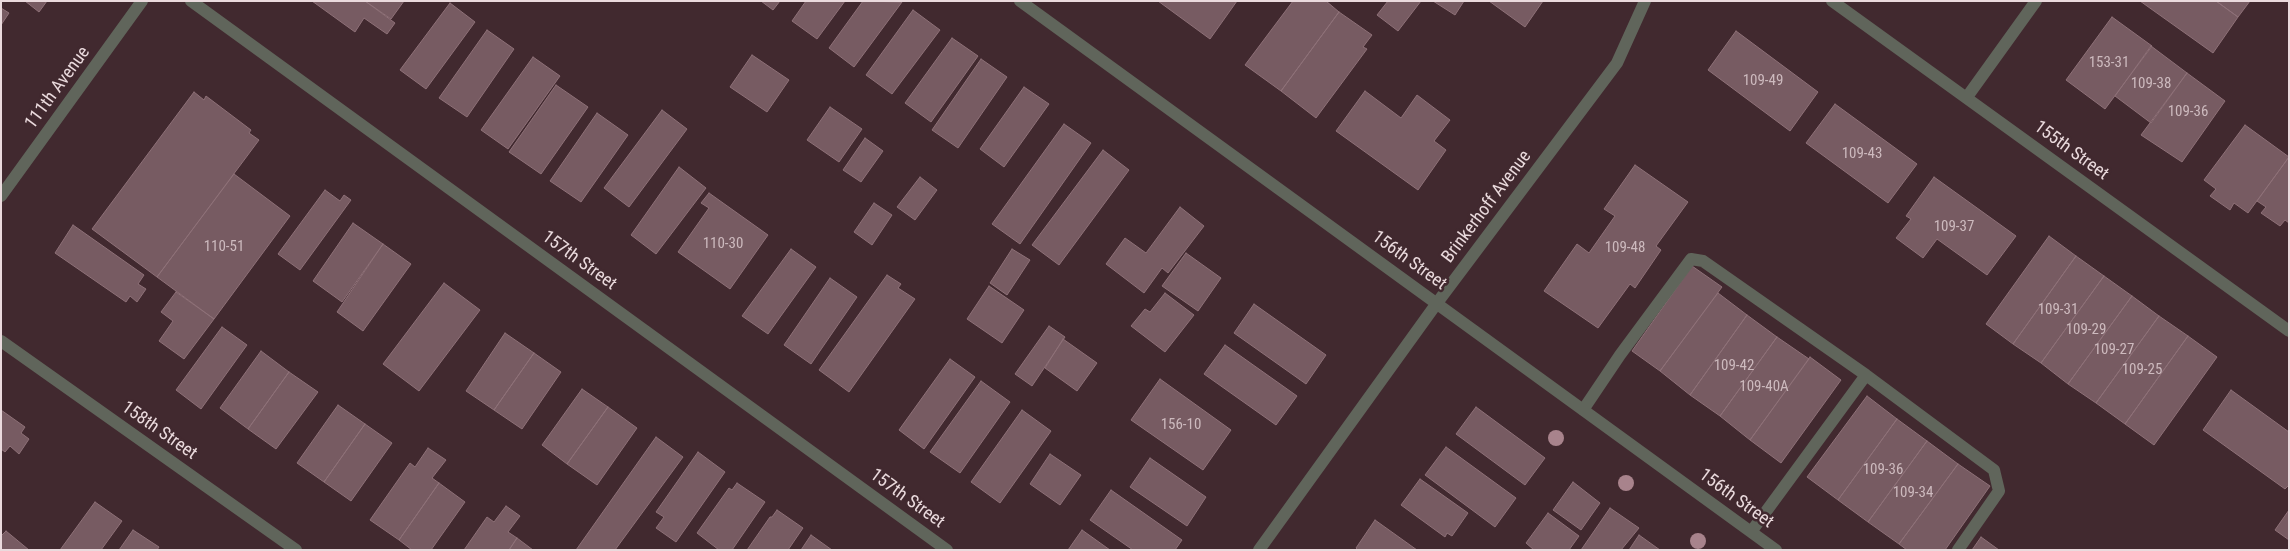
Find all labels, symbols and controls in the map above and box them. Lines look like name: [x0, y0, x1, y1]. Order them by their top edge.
street label: 111th Avenue: [21, 43, 95, 133]
house number: 153-31: [2089, 54, 2129, 72]
house number: 109-49: [1743, 72, 1783, 90]
house number: 109-38: [2131, 75, 2171, 93]
house number: 109-36: [2168, 103, 2208, 121]
street label: 155th Street: [2029, 117, 2113, 185]
house number: 109-43: [1842, 145, 1882, 163]
street label: Brinkerhoff Avenue: [1438, 147, 1536, 267]
house number: 109-37: [1934, 218, 1974, 236]
street label: 157th Street: [537, 227, 621, 295]
street label: 156th Street: [1367, 227, 1451, 295]
house number: 110-30: [703, 235, 743, 253]
house number: 110-51: [204, 238, 244, 256]
house number: 109-48: [1605, 239, 1645, 257]
house number: 109-31: [2038, 301, 2078, 319]
house number: 109-29: [2066, 321, 2106, 339]
house number: 109-27: [2094, 341, 2134, 359]
house number: 109-42: [1714, 357, 1754, 375]
house number: 109-25: [2122, 361, 2162, 379]
house number: 109-40A: [1739, 378, 1789, 396]
street label: 158th Street: [117, 397, 201, 465]
house number: 156-10: [1161, 416, 1201, 434]
house number: 109-36: [1863, 461, 1903, 479]
street label: 157th Street: [865, 465, 949, 533]
street label: 156th Street: [1694, 465, 1778, 533]
house number: 109-34: [1893, 484, 1933, 502]

